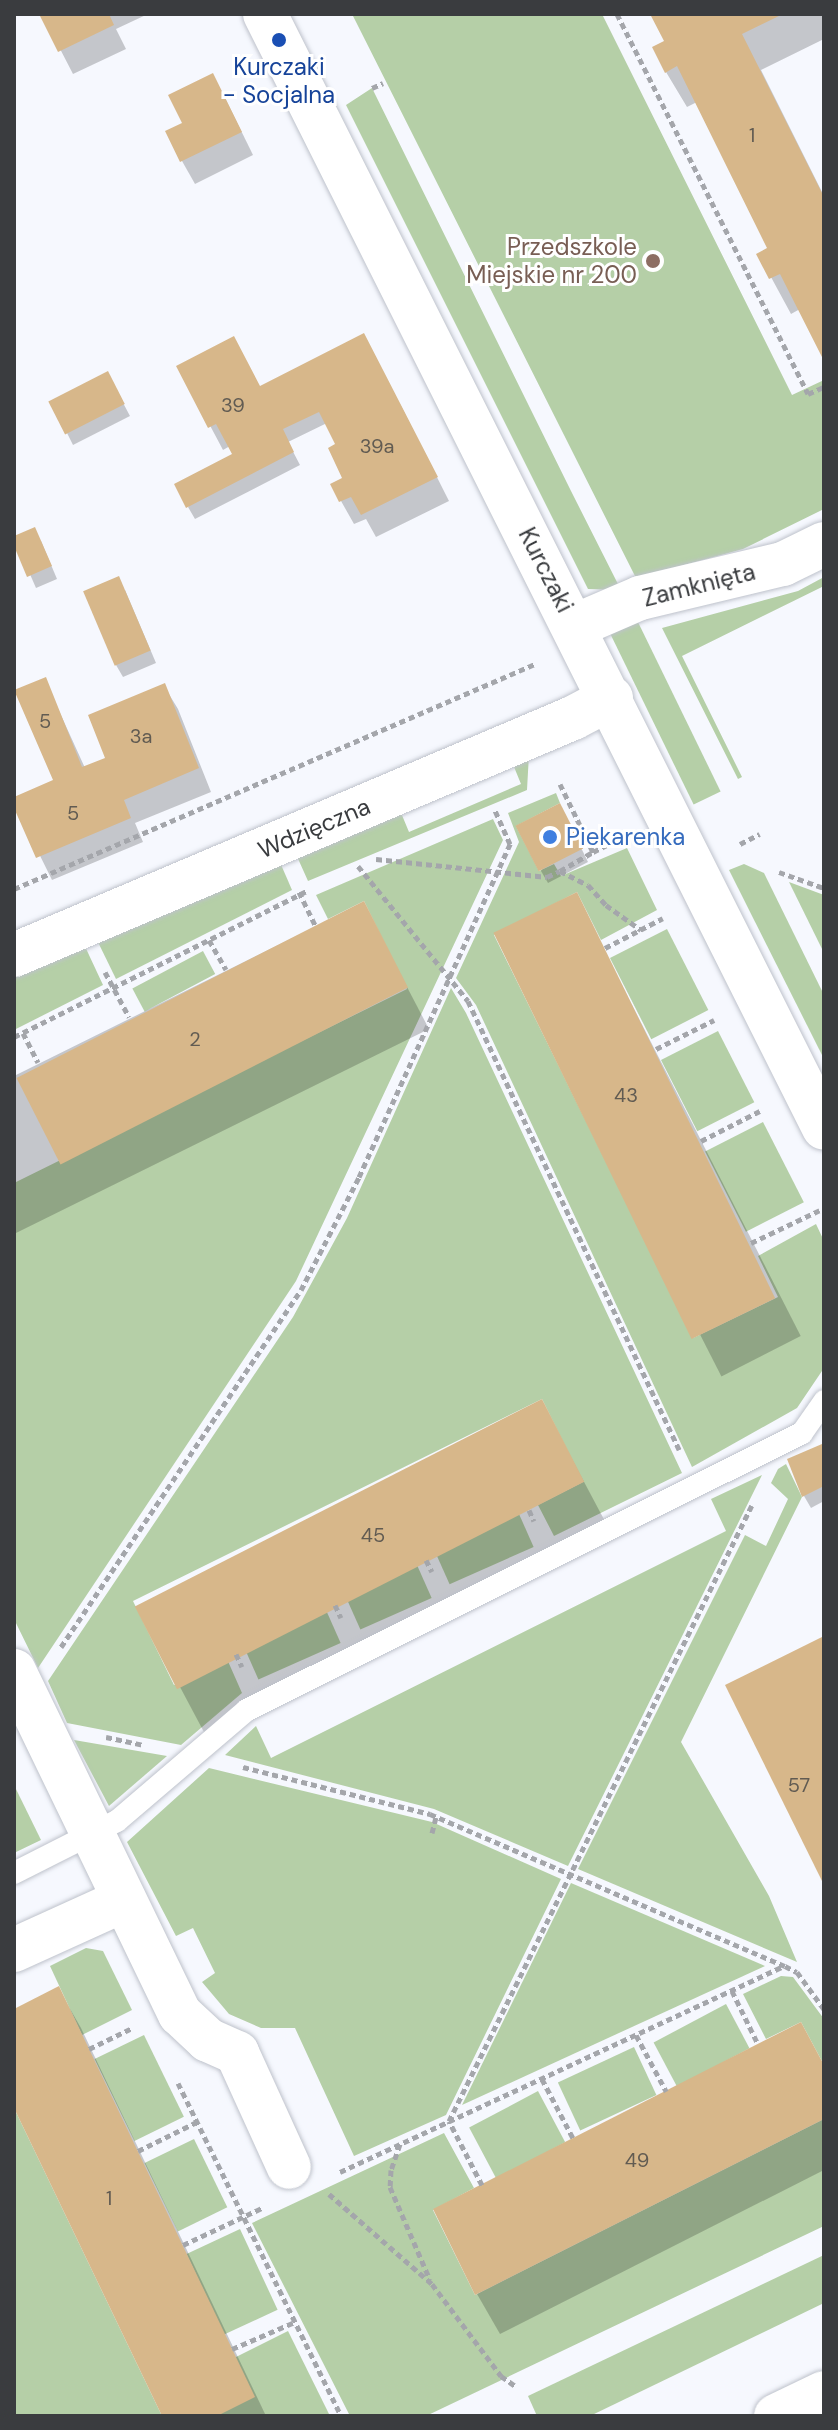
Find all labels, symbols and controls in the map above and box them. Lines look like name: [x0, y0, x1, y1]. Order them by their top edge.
marker: Kurczaki - Socjalna: [270, 31, 288, 49]
place label: Kurczaki - Socjalna: [223, 53, 335, 109]
house number: 1: [749, 123, 755, 147]
place label: Przedszkole Miejskie nr 200: [466, 233, 637, 289]
marker: Przedszkole Miejskie nr 200: [644, 252, 662, 270]
house number: 39: [221, 393, 245, 417]
house number: 39a: [360, 434, 394, 458]
street label: Kurczaki: [512, 523, 580, 617]
street label: Zamknięta: [640, 557, 758, 613]
house number: 5: [39, 709, 51, 733]
house number: 3a: [130, 724, 152, 748]
street label: Wdzięczna: [254, 791, 374, 865]
house number: 5: [67, 801, 79, 825]
place label: Piekarenka: [566, 823, 685, 851]
marker: Piekarenka: [541, 828, 559, 846]
house number: 2: [189, 1027, 201, 1051]
house number: 43: [614, 1083, 638, 1107]
house number: 45: [361, 1523, 385, 1547]
house number: 57: [788, 1773, 810, 1797]
house number: 49: [625, 2148, 649, 2172]
house number: 1: [106, 2186, 112, 2210]

